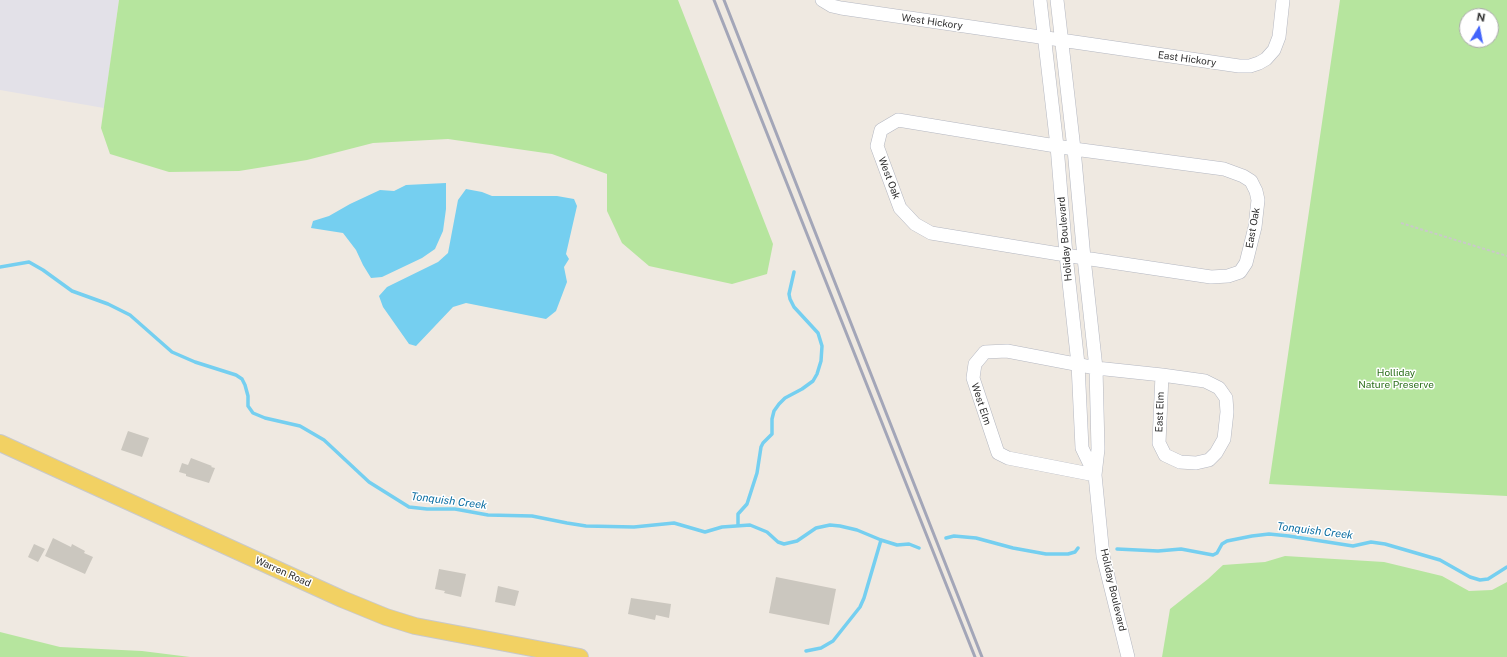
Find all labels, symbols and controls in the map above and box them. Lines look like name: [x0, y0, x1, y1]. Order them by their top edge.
north arrow: [1459, 8, 1499, 48]
text: N: [1476, 11, 1486, 24]
street label: West Hickory: [901, 12, 963, 32]
street label: East Hickory: [1157, 49, 1217, 69]
street label: West Oak: [875, 155, 903, 201]
street label: Holiday Boulevard: [1055, 196, 1075, 282]
street label: East Oak: [1244, 207, 1262, 249]
park label: Holliday Nature Preserve: [1358, 367, 1434, 390]
street label: West Elm: [969, 381, 993, 427]
street label: East Elm: [1153, 392, 1167, 432]
water label: Tonquish Creek: [410, 490, 488, 512]
water label: Tonquish Creek: [1276, 520, 1354, 542]
street label: Holiday Boulevard: [1098, 547, 1128, 633]
street label: Warren Road: [253, 554, 313, 590]

